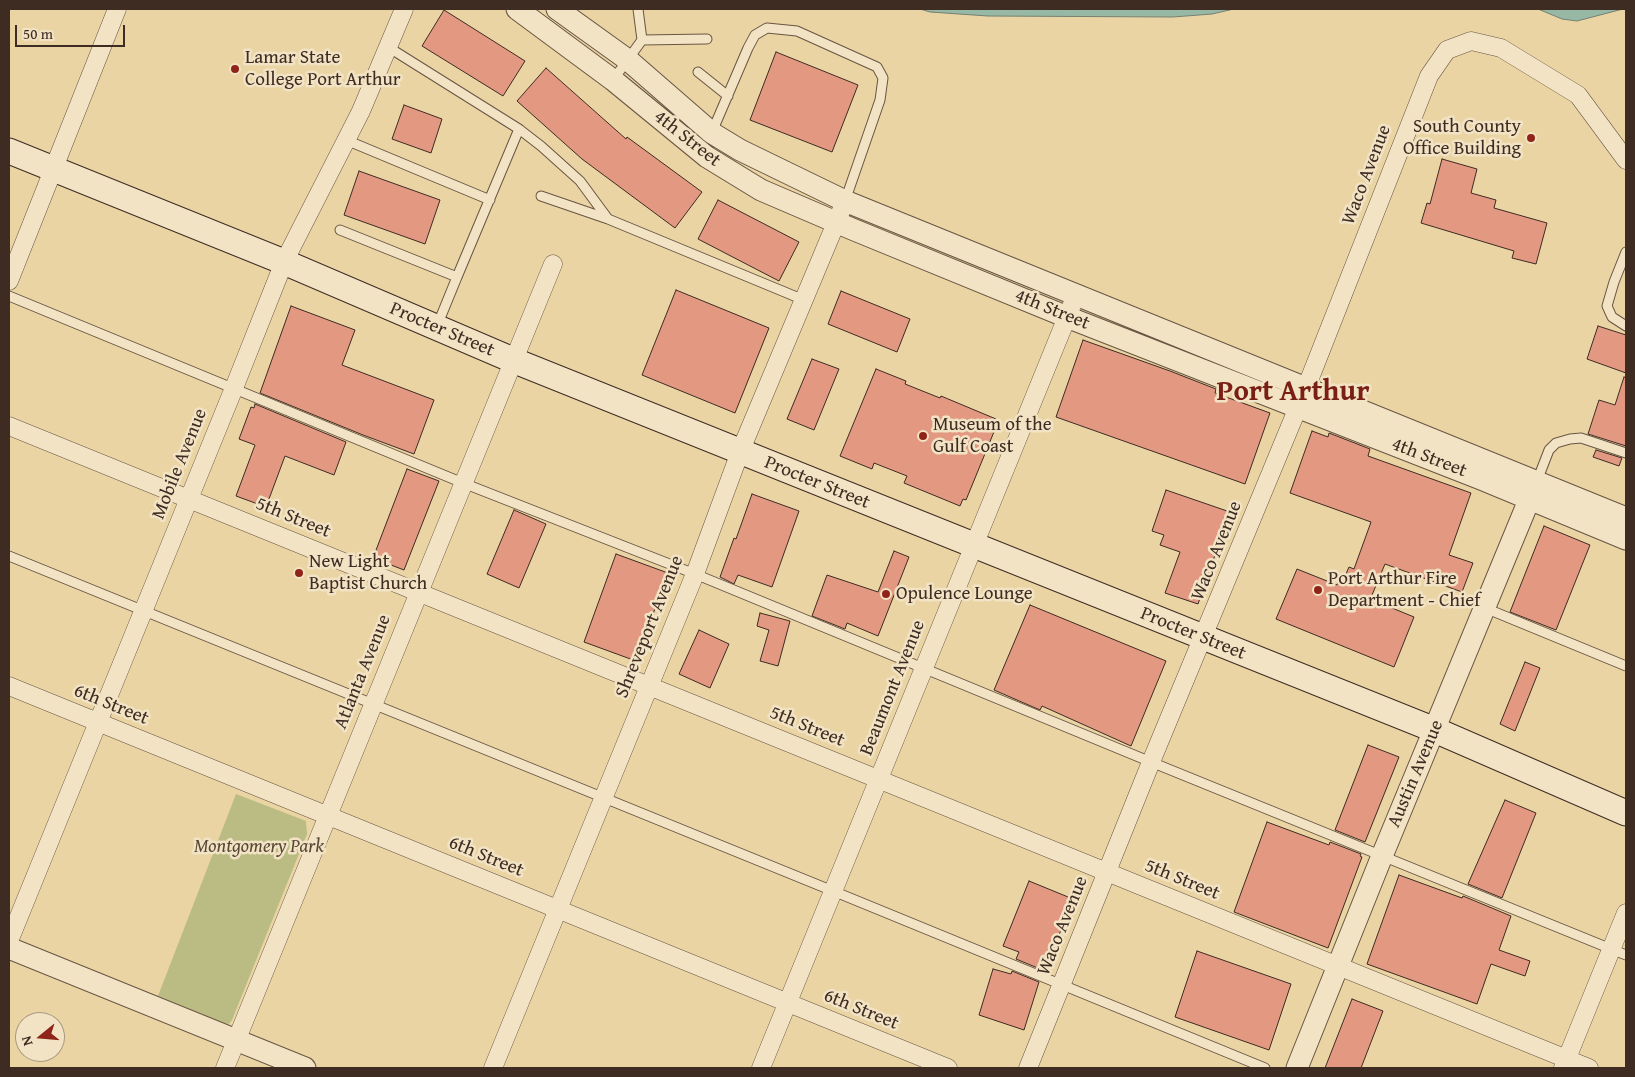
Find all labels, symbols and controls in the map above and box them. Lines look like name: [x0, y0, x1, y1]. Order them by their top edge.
scale bar: [18, 15, 128, 47]
text: 50 m: [23, 23, 53, 44]
place label: Lamar State College Port Arthur: [245, 47, 401, 91]
marker: Lamar State College Port Arthur: [229, 63, 241, 75]
street label: 4th Street: [649, 106, 725, 172]
place label: South County Office Building: [1403, 116, 1521, 160]
street label: Waco Avenue: [1338, 122, 1396, 228]
marker: South County Office Building: [1525, 132, 1537, 144]
street label: 4th Street: [1011, 285, 1093, 335]
street label: Procter Street: [386, 298, 498, 362]
district label: Port Arthur: [1217, 376, 1369, 410]
street label: Mobile Avenue: [147, 405, 213, 523]
place label: Museum of the Gulf Coast: [933, 414, 1052, 458]
marker: Museum of the Gulf Coast: [917, 430, 929, 442]
street label: 4th Street: [1388, 433, 1470, 483]
street label: Procter Street: [761, 452, 873, 514]
street label: 5th Street: [252, 493, 334, 543]
street label: Waco Avenue: [1187, 498, 1247, 604]
place label: New Light Baptist Church: [309, 551, 427, 595]
street label: Shreveport Avenue: [611, 553, 689, 701]
marker: New Light Baptist Church: [293, 567, 305, 579]
place label: Port Arthur Fire Department - Chief: [1328, 568, 1480, 612]
place label: Opulence Lounge: [896, 583, 1033, 605]
marker: Port Arthur Fire Department - Chief: [1312, 584, 1324, 596]
marker: Opulence Lounge: [880, 588, 892, 600]
street label: Procter Street: [1137, 603, 1249, 665]
street label: Atlanta Avenue: [330, 611, 396, 733]
street label: Beaumont Avenue: [855, 617, 931, 759]
street label: 6th Street: [70, 680, 152, 730]
street label: 5th Street: [766, 702, 848, 752]
street label: Austin Avenue: [1383, 717, 1449, 831]
street label: 6th Street: [445, 832, 527, 882]
park label: Montgomery Park: [194, 836, 324, 858]
street label: 5th Street: [1141, 855, 1223, 905]
street label: Waco Avenue: [1033, 873, 1093, 979]
street label: 6th Street: [820, 985, 902, 1035]
north arrow: [15, 1012, 65, 1062]
text: N: [16, 1034, 38, 1048]

